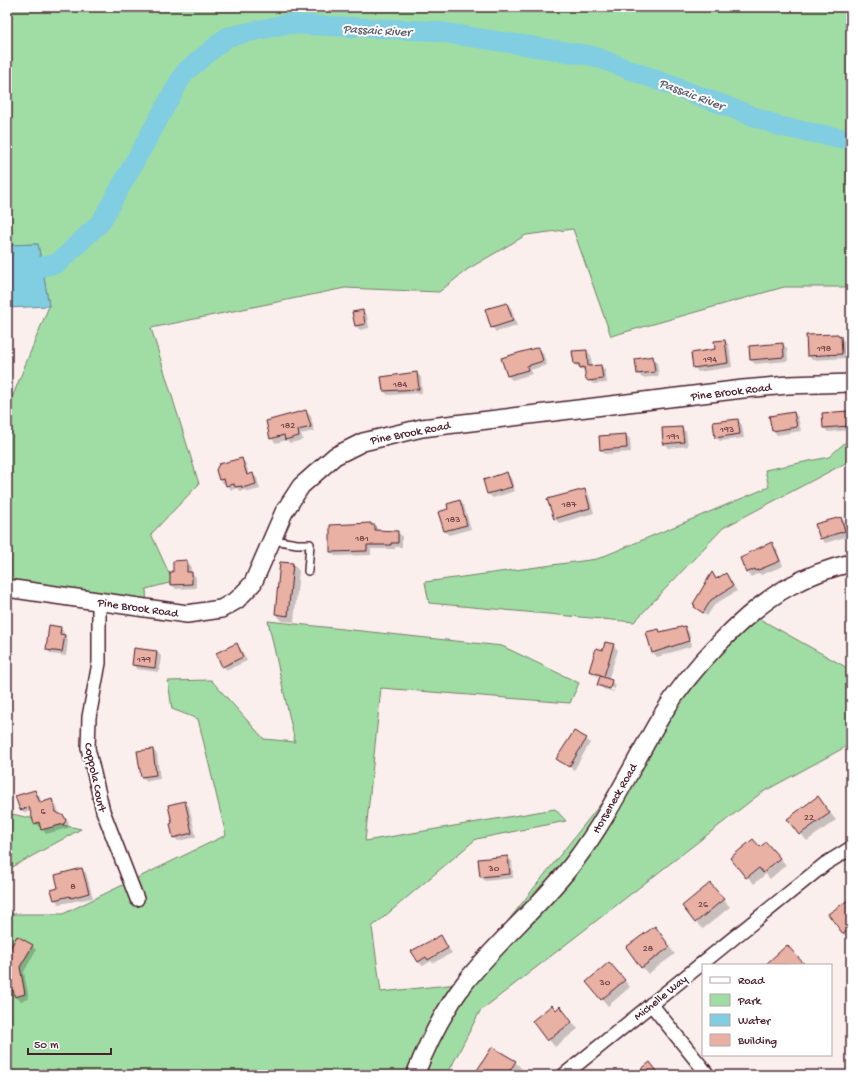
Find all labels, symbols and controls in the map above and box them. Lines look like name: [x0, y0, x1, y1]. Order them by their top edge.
water label: Passaic River: [342, 22, 414, 41]
water label: Passaic River: [657, 76, 728, 115]
house number: 198: [816, 343, 832, 355]
house number: 194: [702, 354, 717, 366]
house number: 184: [392, 379, 407, 391]
street label: Pine Brook Road: [689, 381, 773, 405]
street label: Pine Brook Road: [368, 419, 453, 449]
house number: 182: [280, 420, 295, 432]
house number: 193: [719, 424, 734, 436]
house number: 191: [665, 431, 680, 443]
house number: 187: [561, 499, 577, 511]
house number: 183: [445, 514, 460, 526]
house number: 181: [354, 533, 369, 545]
street label: Pine Brook Road: [96, 596, 180, 622]
house number: 179: [136, 654, 151, 666]
street label: Coppola Court: [80, 742, 108, 814]
street label: Horseneck Road: [590, 761, 642, 836]
house number: 6: [40, 806, 46, 818]
house number: 22: [804, 812, 814, 824]
house number: 30: [488, 863, 500, 875]
house number: 8: [70, 881, 76, 893]
house number: 26: [698, 899, 709, 911]
house number: 28: [643, 943, 654, 955]
legend: [702, 964, 832, 1056]
street label: Michelle Way: [632, 973, 691, 1024]
text: Road: [738, 975, 765, 989]
house number: 30: [599, 977, 611, 989]
text: Park: [737, 995, 763, 1009]
text: Water: [738, 1015, 772, 1029]
scale bar: [28, 1030, 111, 1056]
text: Building: [737, 1035, 777, 1049]
text: 50 m: [34, 1039, 59, 1053]

